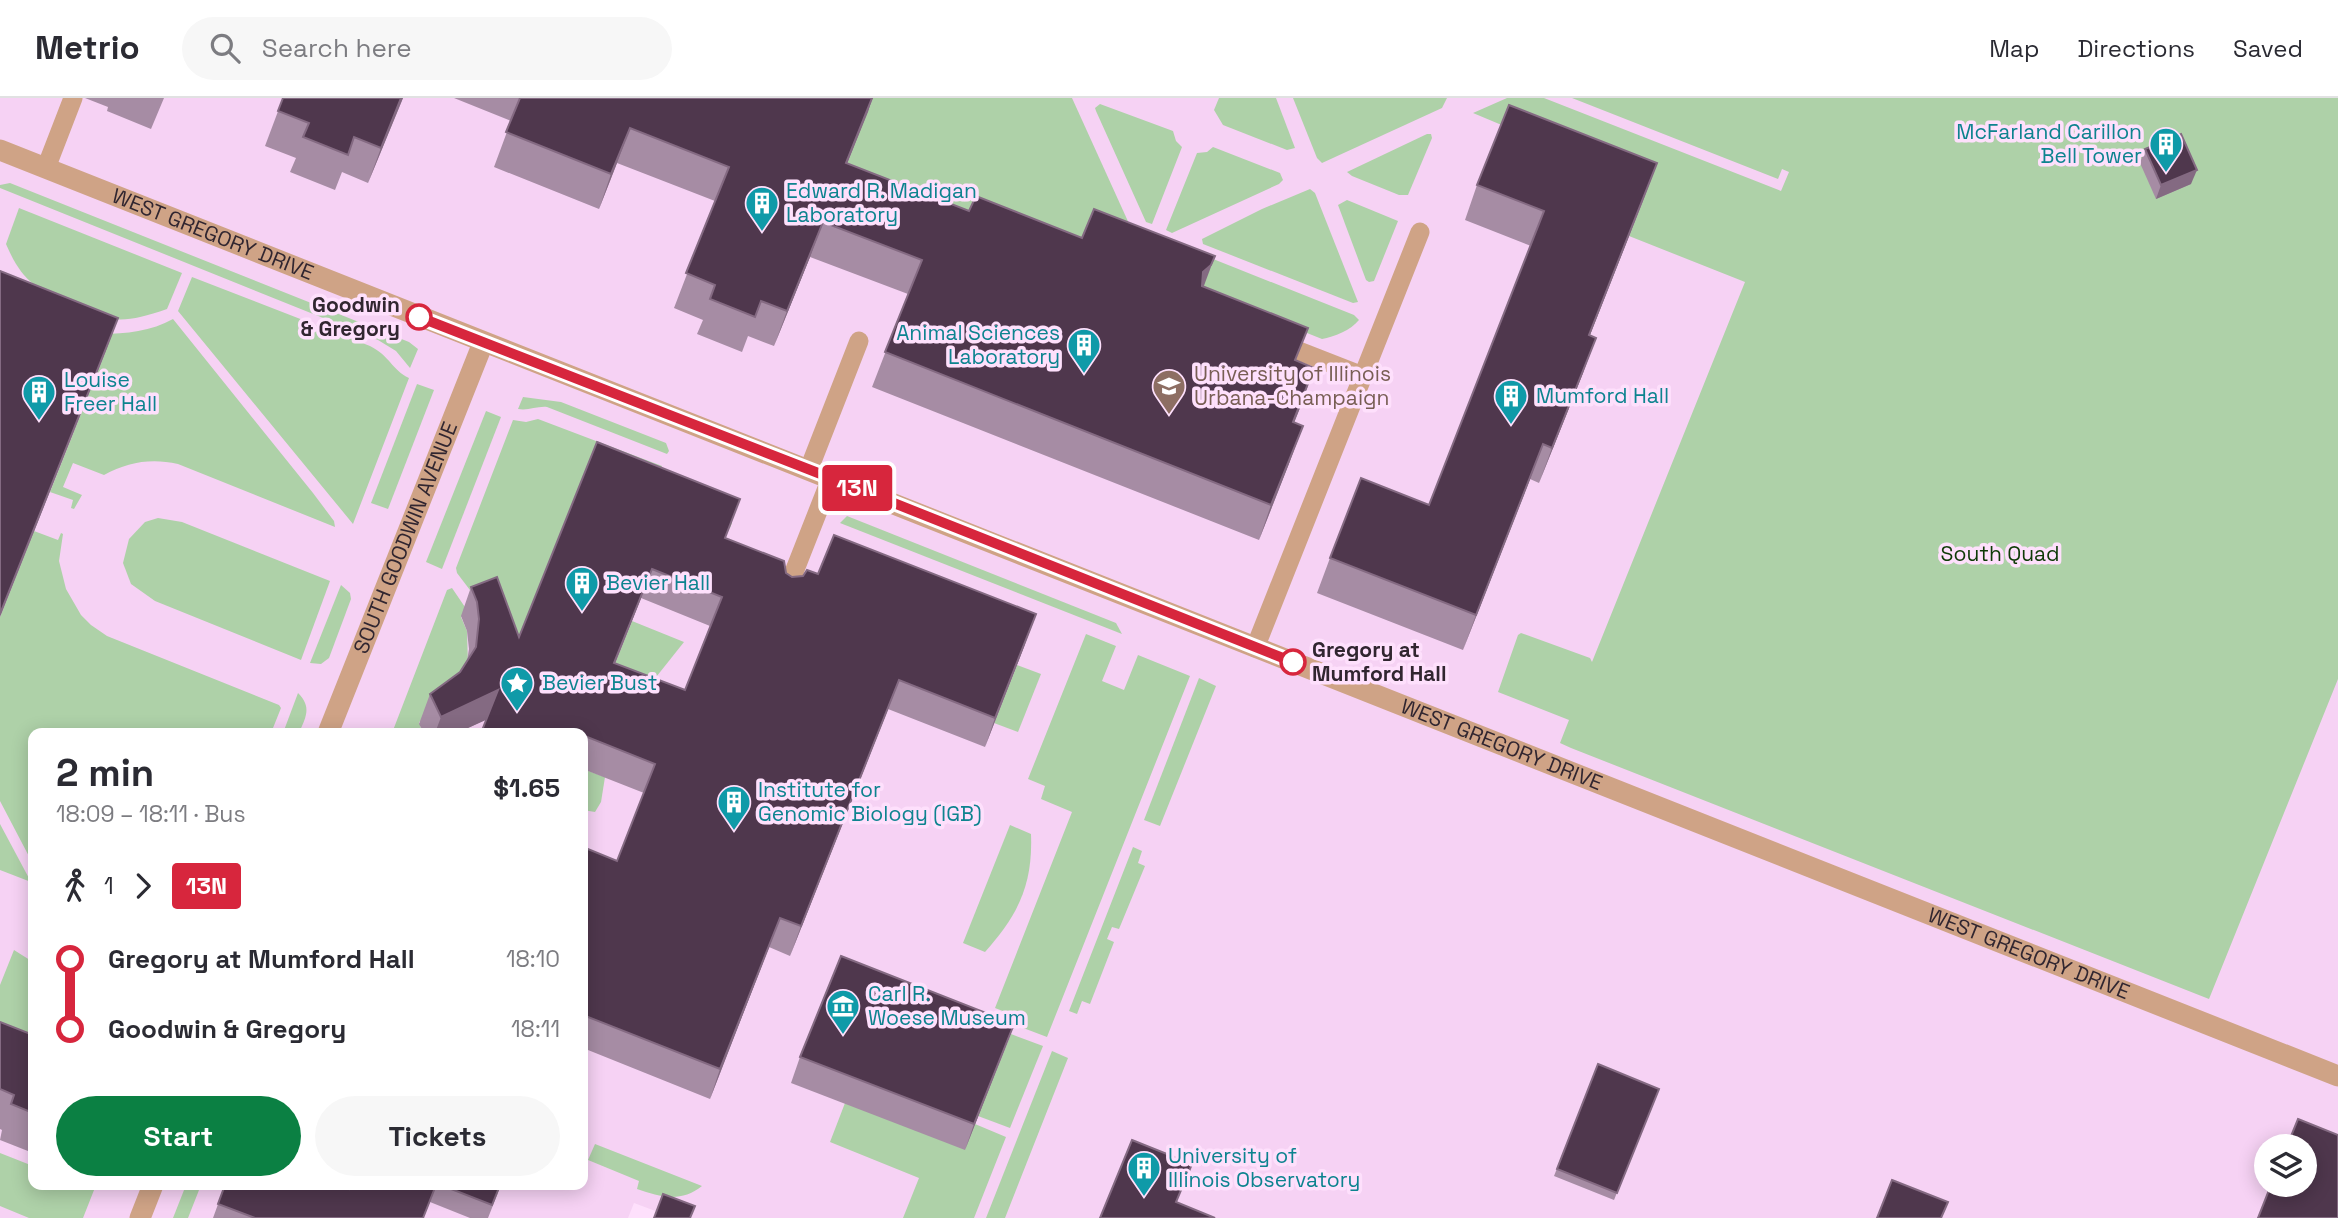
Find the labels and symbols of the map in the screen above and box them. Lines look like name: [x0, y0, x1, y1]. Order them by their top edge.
place label: McFarland Carillon Bell Tower: [1956, 118, 2142, 169]
building icon: McFarland Carillon Bell Tower: [2147, 125, 2185, 174]
place label: Edward R. Madigan Laboratory: [786, 177, 977, 228]
street label: WEST GREGORY DRIVE: [108, 182, 318, 286]
building icon: Edward R. Madigan Laboratory: [743, 184, 781, 233]
place label: Goodwin & Gregory: [301, 291, 400, 342]
marker: Goodwin & Gregory: [406, 304, 432, 330]
place label: Animal Sciences Laboratory: [896, 319, 1060, 370]
building icon: Animal Sciences Laboratory: [1065, 326, 1103, 375]
place label: University of Illinois Urbana-Champaign: [1194, 360, 1391, 411]
place label: Louise Freer Hall: [64, 366, 157, 417]
school or university icon: University of Illinois Urbana-Champaign: [1150, 367, 1188, 416]
building icon: Louise Freer Hall: [20, 373, 58, 422]
building icon: Mumford Hall: [1492, 377, 1530, 426]
place label: Mumford Hall: [1536, 382, 1669, 409]
street label: SOUTH GOODWIN AVENUE: [347, 418, 463, 657]
line badge: 13N: [817, 465, 897, 511]
park label: South Quad: [1941, 540, 2059, 567]
building icon: Bevier Hall: [563, 564, 601, 613]
place label: Bevier Hall: [606, 569, 710, 596]
place label: Gregory at Mumford Hall: [1312, 636, 1447, 687]
marker: Gregory at Mumford Hall: [1280, 649, 1306, 675]
place icon: Bevier Bust: [498, 664, 536, 713]
place label: Bevier Bust: [542, 669, 657, 696]
street label: WEST GREGORY DRIVE: [1397, 692, 1606, 796]
place label: Institute for Genomic Biology (IGB): [758, 776, 982, 827]
building icon: Institute for Genomic Biology (IGB): [715, 783, 753, 832]
street label: WEST GREGORY DRIVE: [1924, 901, 2134, 1005]
place label: Carl R. Woese Museum: [868, 980, 1026, 1031]
museum icon: Carl R. Woese Museum: [824, 987, 862, 1036]
place label: University of Illinois Observatory: [1168, 1142, 1360, 1193]
building icon: University of Illinois Observatory: [1125, 1149, 1163, 1198]

